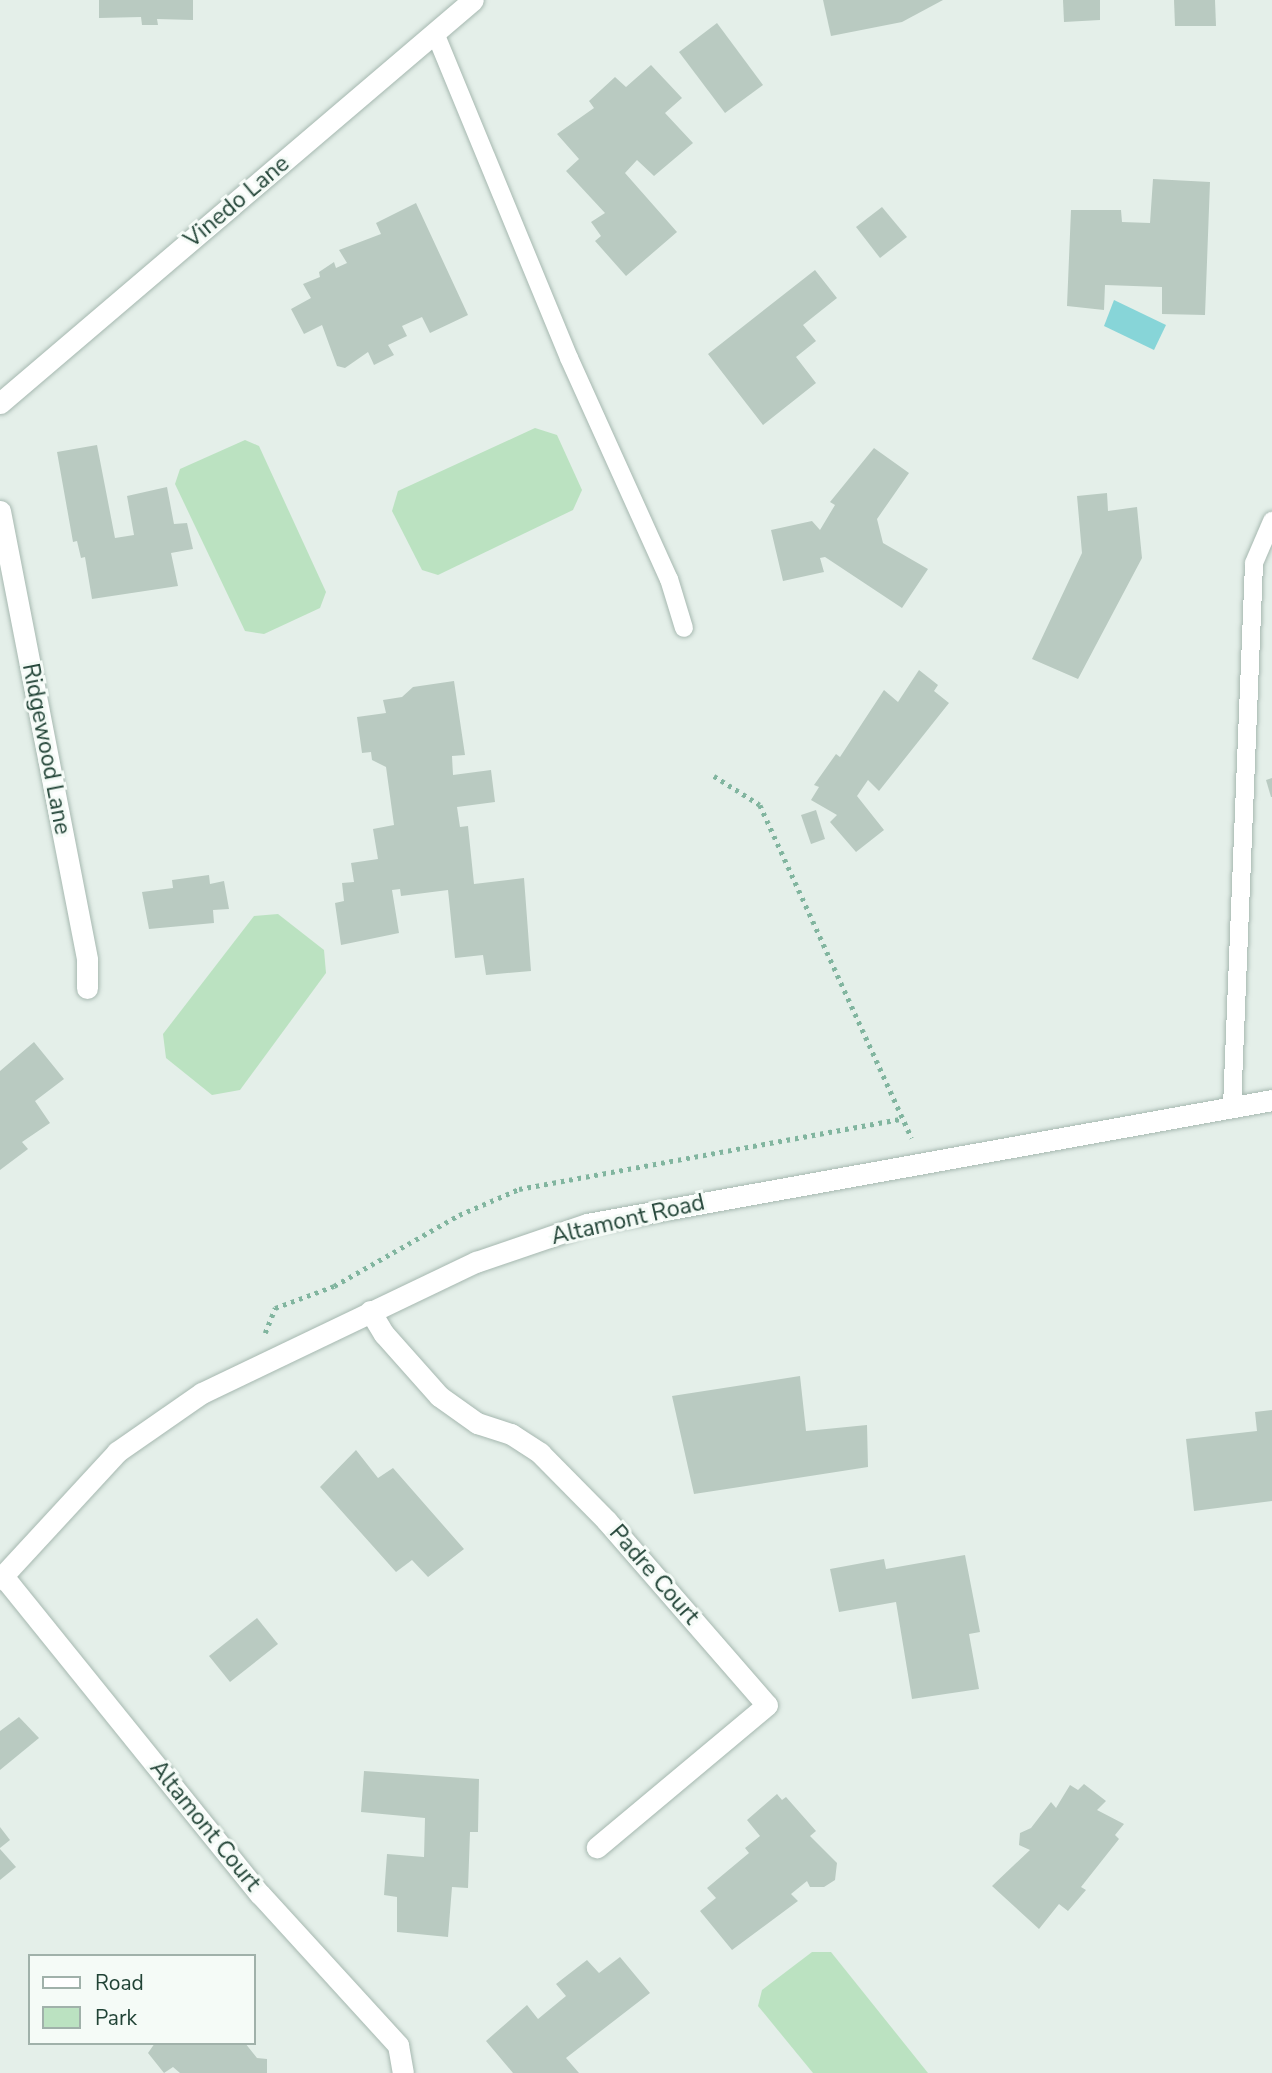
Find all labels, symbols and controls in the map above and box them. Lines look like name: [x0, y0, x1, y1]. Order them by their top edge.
street label: Vinedo Lane: [179, 150, 295, 254]
street label: Ridgewood Lane: [16, 661, 76, 837]
street label: Altamont Road: [549, 1189, 707, 1251]
street label: Padre Court: [603, 1519, 705, 1631]
street label: Altamont Court: [144, 1755, 266, 1897]
legend: [28, 1954, 256, 2045]
text: Road: [95, 1969, 144, 1997]
text: Park: [95, 2004, 137, 2032]

